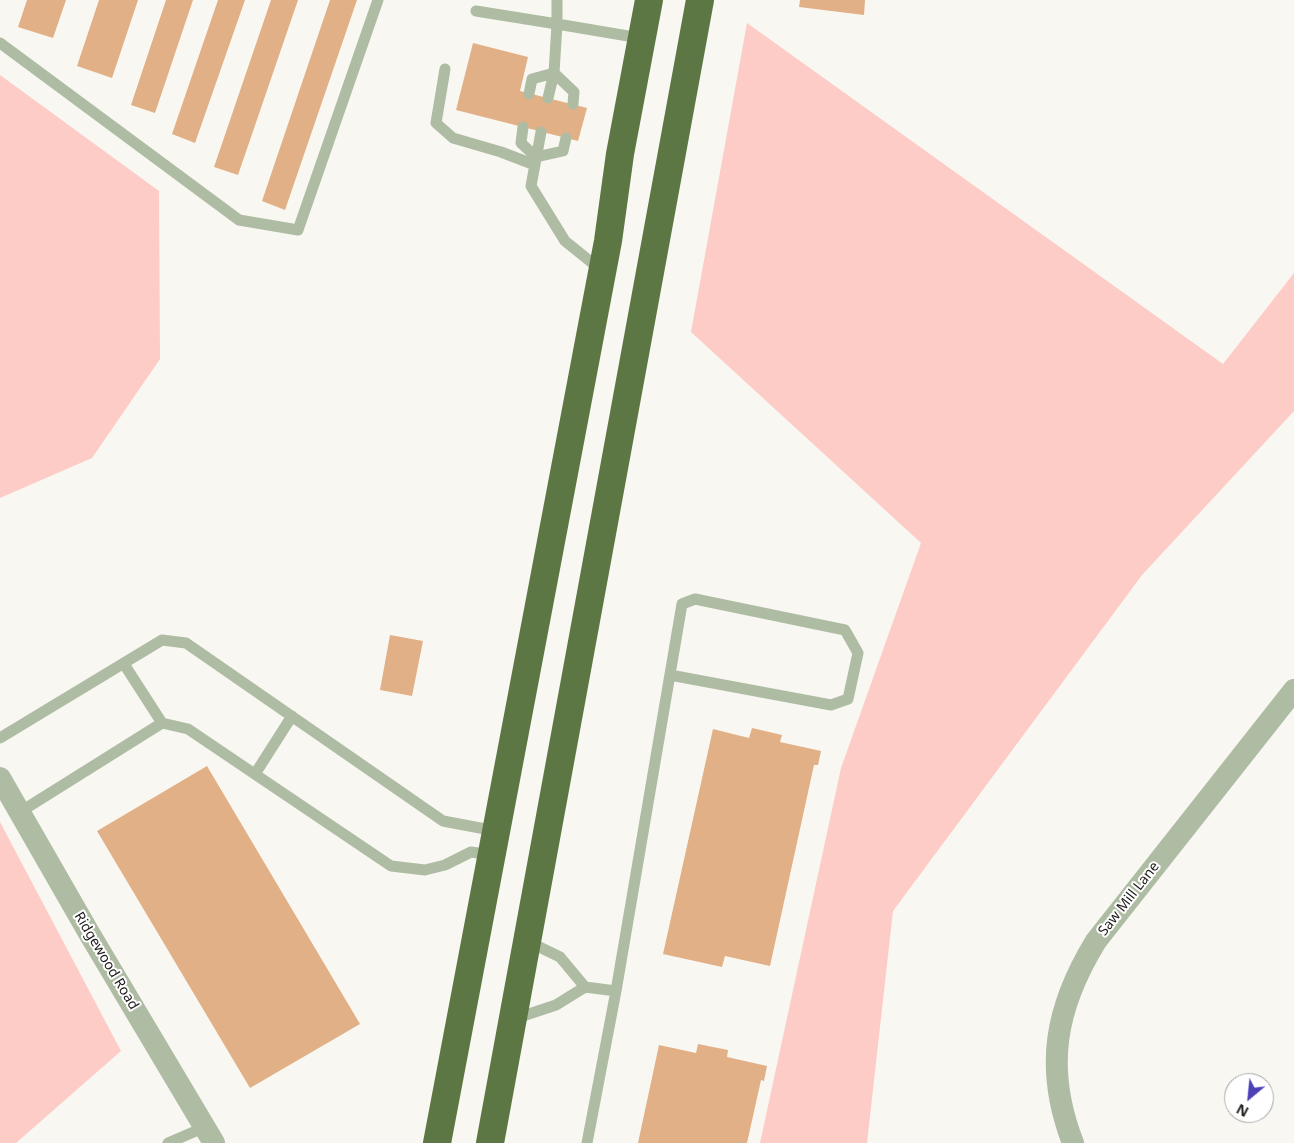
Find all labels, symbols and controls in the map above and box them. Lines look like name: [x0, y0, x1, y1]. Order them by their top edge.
street label: Saw Mill Lane: [1095, 859, 1163, 939]
street label: Ridgewood Road: [70, 909, 142, 1013]
north arrow: [1224, 1073, 1274, 1123]
text: N: [1233, 1100, 1252, 1122]

